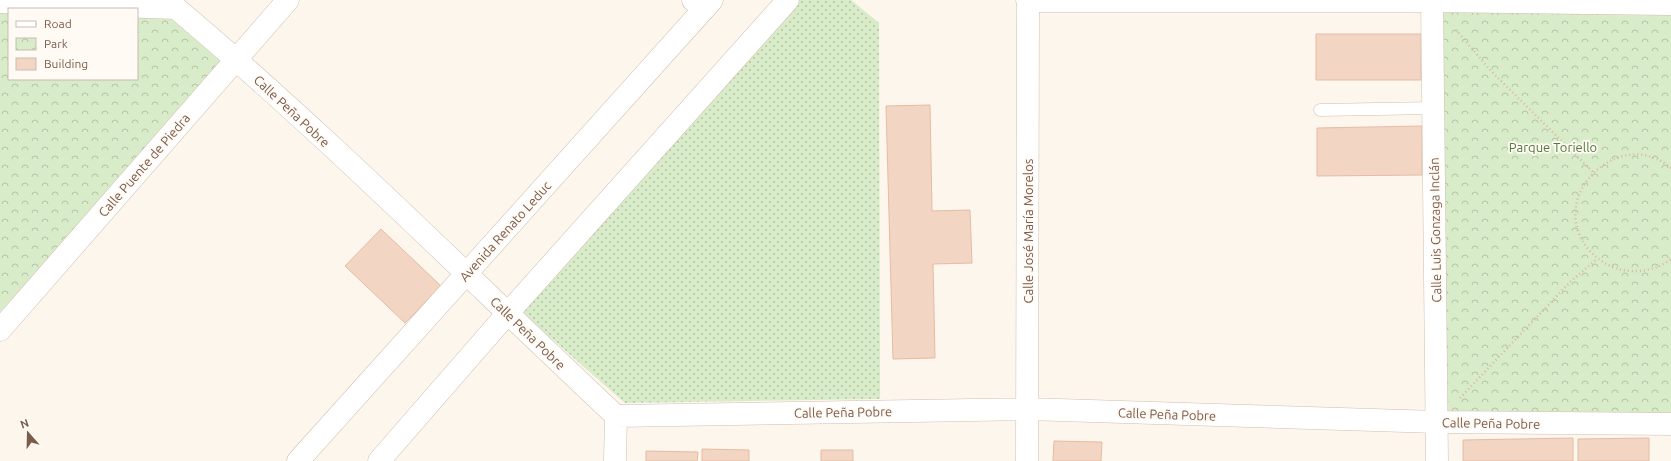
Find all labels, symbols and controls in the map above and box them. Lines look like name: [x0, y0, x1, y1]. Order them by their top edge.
legend: [8, 8, 138, 80]
text: Road: [44, 17, 72, 30]
text: Park: [44, 37, 68, 50]
text: Building: [44, 57, 88, 70]
street label: Calle Peña Pobre: [251, 72, 333, 150]
street label: Calle Puente de Piedra: [96, 111, 192, 219]
park label: Parque Toriello: [1509, 140, 1597, 154]
street label: Calle Luis Gonzaga Inclán: [1427, 157, 1443, 303]
street label: Calle José María Morelos: [1021, 158, 1035, 303]
street label: Avenida Renato Leduc: [456, 178, 554, 284]
street label: Calle Peña Pobre: [488, 294, 568, 372]
street label: Calle Peña Pobre: [794, 404, 892, 420]
street label: Calle Peña Pobre: [1118, 405, 1216, 423]
north arrow: [8, 413, 48, 453]
street label: Calle Peña Pobre: [1442, 415, 1540, 431]
text: N: [19, 417, 30, 431]

